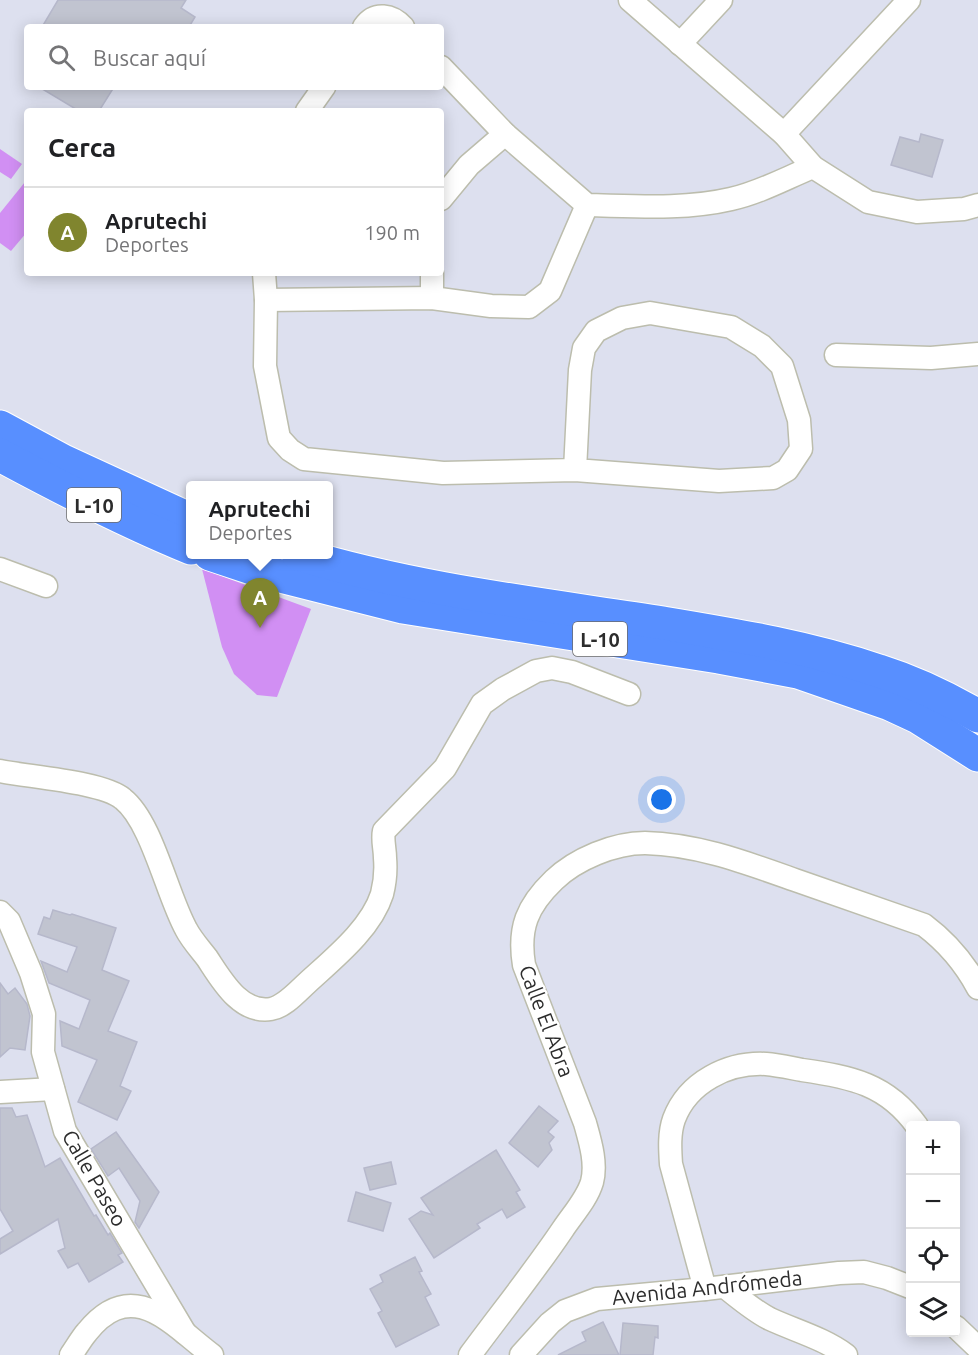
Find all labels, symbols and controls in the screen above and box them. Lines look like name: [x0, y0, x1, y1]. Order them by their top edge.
search box: [24, 24, 444, 90]
icon: search: [45, 41, 78, 74]
text: Buscar aquí: [93, 45, 206, 70]
text: Cerca: [48, 133, 116, 162]
text: Aprutechi: [105, 208, 207, 233]
text: A: [60, 221, 75, 244]
text: 190 m: [364, 221, 420, 244]
text: Deportes: [105, 233, 189, 256]
popup: [186, 481, 333, 559]
road number: L-10: [67, 488, 121, 522]
text: Aprutechi: [208, 496, 311, 521]
text: Deportes: [208, 521, 292, 544]
pin: A: [240, 578, 280, 628]
road number: L-10: [573, 622, 627, 656]
your location: [647, 785, 676, 814]
street label: Calle El Abra: [515, 962, 579, 1080]
map controls: [906, 1121, 960, 1337]
button: +: [906, 1121, 960, 1175]
street label: Calle Paseo: [58, 1126, 132, 1230]
button: −: [906, 1175, 960, 1229]
button: locate: [906, 1229, 960, 1283]
street label: Avenida Andrómeda: [611, 1265, 803, 1309]
button: layers: [906, 1283, 960, 1337]

